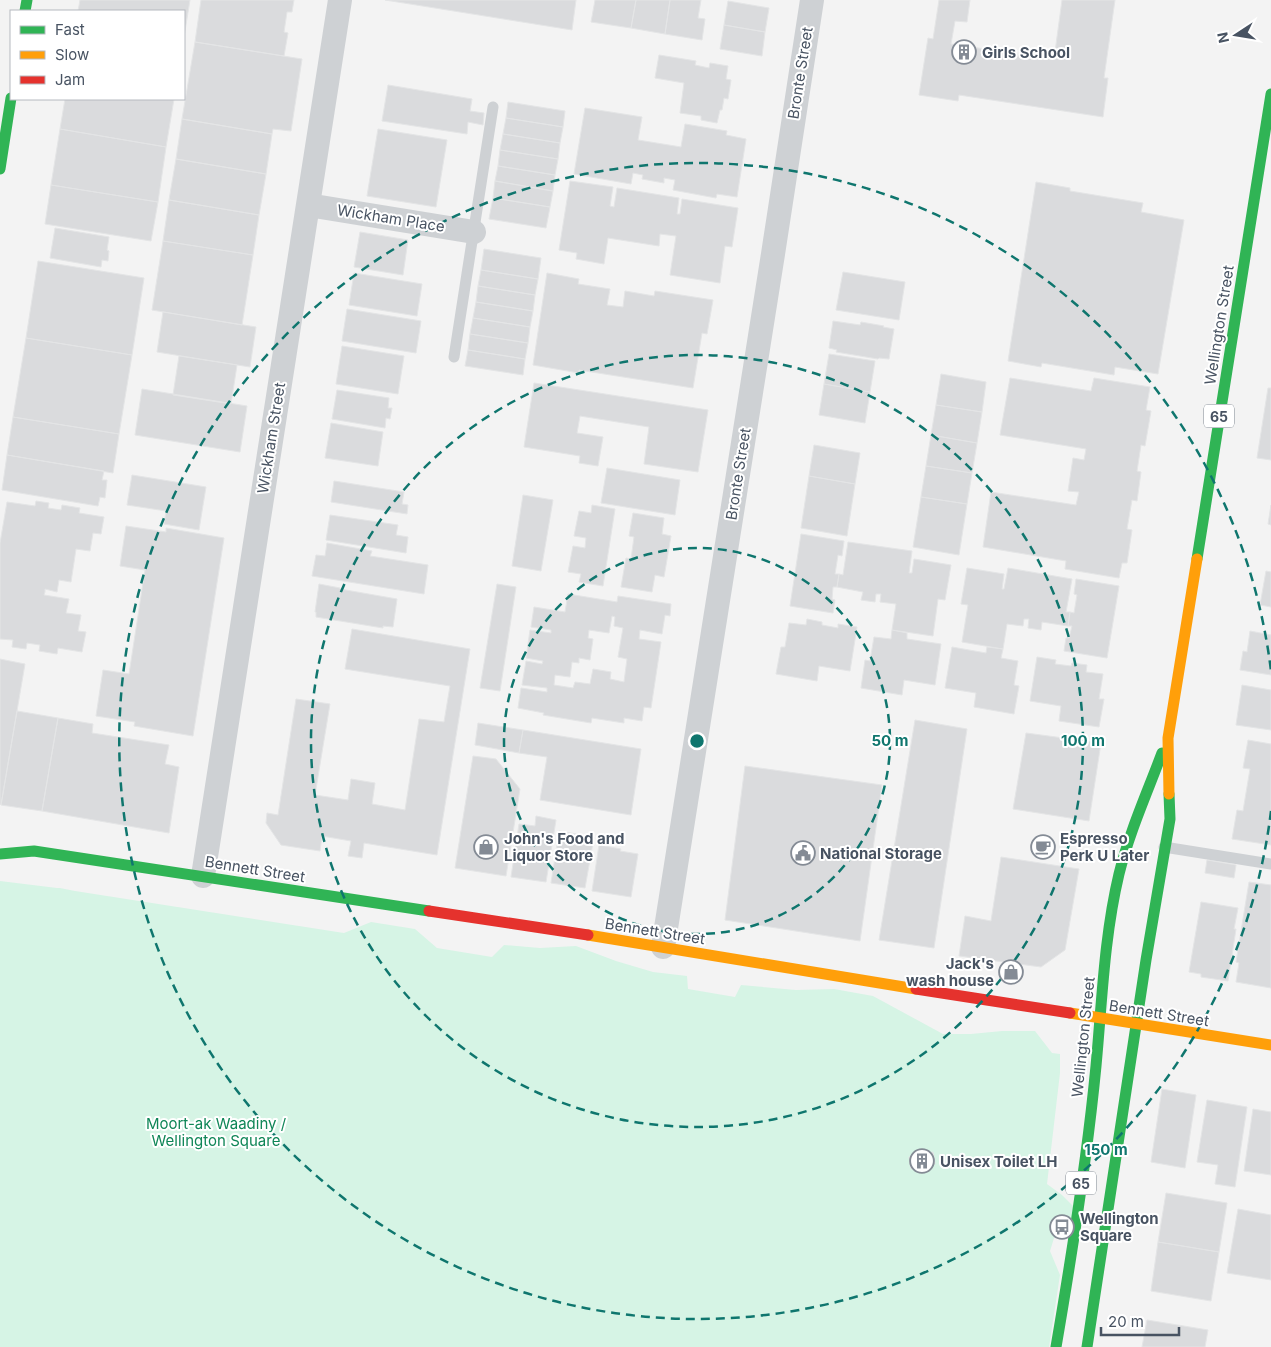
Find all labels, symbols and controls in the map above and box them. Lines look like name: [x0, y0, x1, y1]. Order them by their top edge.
legend: [10, 10, 185, 100]
north arrow: [1211, 10, 1261, 60]
text: Fast: [55, 20, 85, 39]
street label: Bronte Street: [783, 25, 817, 120]
text: N: [1213, 31, 1232, 45]
building icon: Girls School: [951, 39, 977, 65]
place label: Girls School: [982, 43, 1070, 62]
text: Slow: [55, 45, 89, 64]
text: Jam: [55, 70, 85, 89]
street label: Wickham Place: [336, 200, 446, 236]
street label: Wellington Street: [1200, 264, 1238, 386]
street label: Wickham Street: [253, 381, 289, 495]
road number: 65: [1204, 404, 1234, 428]
street label: Bronte Street: [721, 426, 755, 521]
text: 50 m: [872, 731, 908, 750]
text: 100 m: [1061, 731, 1105, 750]
centre of rings: [688, 732, 706, 750]
place label: John's Food and Liquor Store: [504, 829, 625, 865]
place label: Espresso Perk U Later: [1060, 829, 1149, 865]
shop icon: John's Food and Liquor Store: [473, 834, 499, 860]
cafe icon: Espresso Perk U Later: [1030, 834, 1056, 860]
public building icon: National Storage: [790, 840, 816, 866]
place label: National Storage: [820, 844, 942, 863]
street label: Bennett Street: [204, 852, 306, 886]
street label: Bennett Street: [604, 914, 706, 948]
place label: Jack's wash house: [906, 954, 994, 990]
shop icon: Jack's wash house: [998, 959, 1024, 985]
street label: Wellington Street: [1067, 976, 1099, 1098]
street label: Bennett Street: [1108, 996, 1210, 1030]
park label: Moort-ak Waadiny / Wellington Square: [146, 1114, 287, 1150]
text: 150 m: [1084, 1140, 1128, 1159]
building icon: Unisex Toilet LH: [909, 1148, 935, 1174]
place label: Unisex Toilet LH: [940, 1152, 1058, 1171]
road number: 65: [1066, 1172, 1096, 1194]
place label: Wellington Square: [1080, 1209, 1159, 1245]
bus stop icon: Wellington Square: [1049, 1214, 1075, 1240]
scale bar: [1101, 1304, 1178, 1336]
text: 20 m: [1108, 1312, 1144, 1331]

